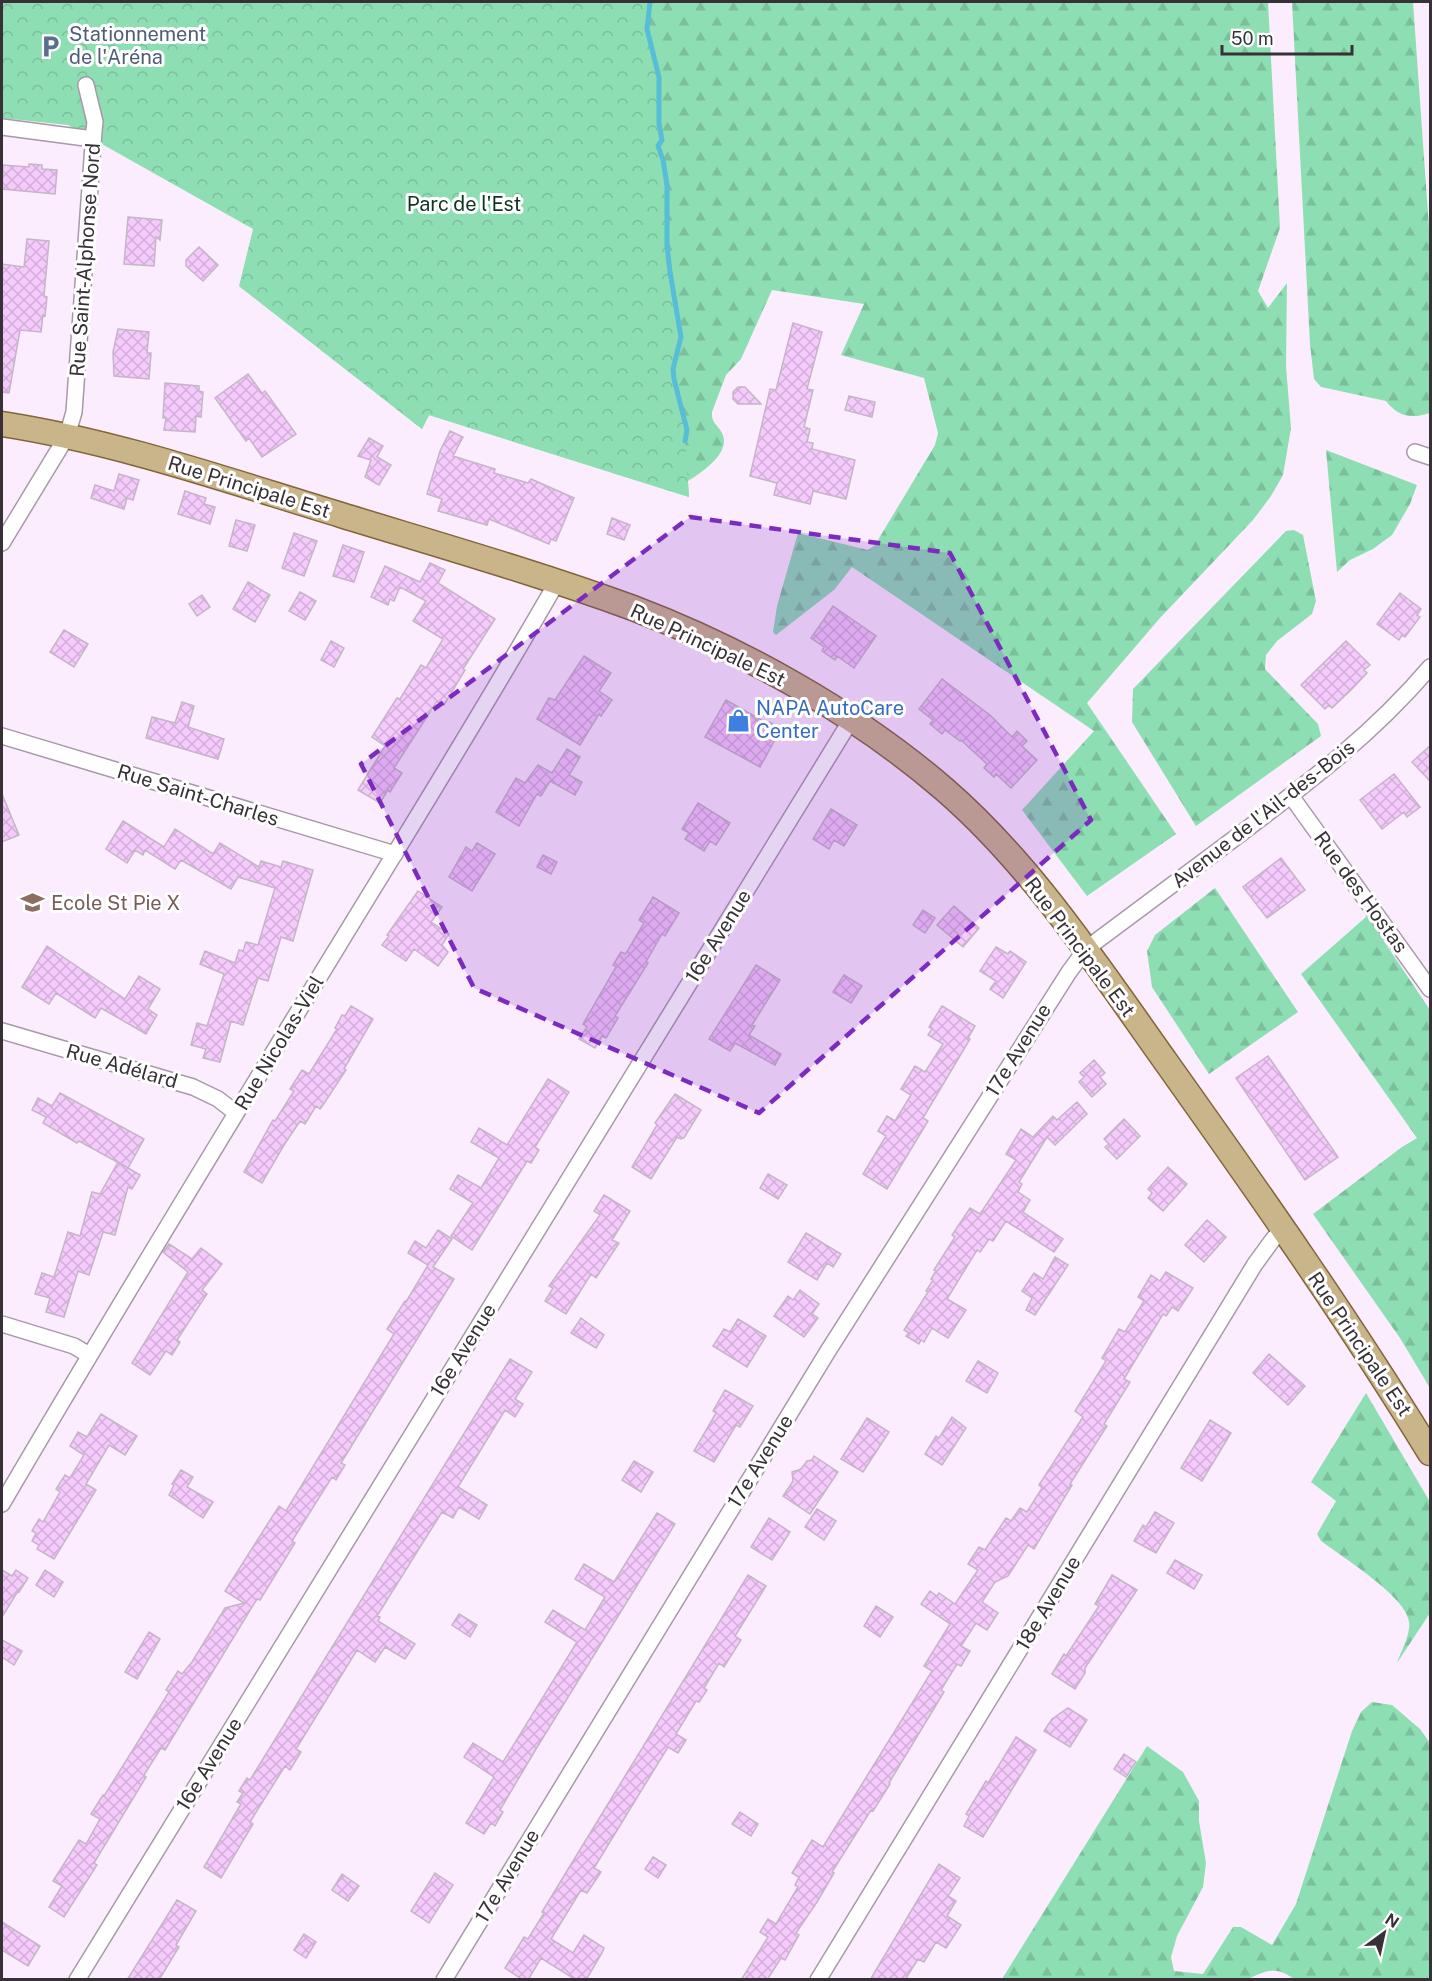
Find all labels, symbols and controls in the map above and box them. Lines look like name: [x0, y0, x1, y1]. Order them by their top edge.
scale bar: [1222, 18, 1352, 56]
place label: Stationnement de l'Aréna: [69, 22, 206, 69]
text: 50 m: [1231, 28, 1274, 49]
parking icon: Stationnement de l'Aréna: [38, 33, 64, 59]
street label: Rue Saint-Alphonse Nord: [65, 142, 105, 378]
park label: Parc de l'Est: [407, 192, 521, 216]
street label: Rue Principale Est: [165, 451, 333, 523]
street label: Rue Principale Est: [627, 599, 789, 691]
place label: NAPA AutoCare Center: [756, 696, 904, 743]
shop icon: NAPA AutoCare Center: [725, 707, 751, 733]
street label: Avenue de l'Ail-des-Bois: [1167, 735, 1359, 893]
street label: Rue Saint-Charles: [114, 759, 282, 831]
street label: Rue des Hostas: [1309, 827, 1413, 957]
street label: Rue Principale Est: [1020, 873, 1140, 1021]
street label: 16e Avenue: [680, 885, 756, 987]
school or university icon: Ecole St Pie X: [20, 890, 46, 916]
place label: Ecole St Pie X: [51, 891, 180, 915]
street label: Rue Nicolas-Viel: [229, 971, 329, 1115]
street label: 17e Avenue: [980, 999, 1056, 1101]
street label: Rue Adélard: [63, 1039, 181, 1093]
street label: Rue Principale Est: [1303, 1267, 1417, 1421]
street label: 16e Avenue: [425, 1299, 501, 1401]
street label: 17e Avenue: [722, 1410, 798, 1512]
street label: 18e Avenue: [1010, 1551, 1086, 1655]
street label: 16e Avenue: [171, 1713, 247, 1815]
street label: 17e Avenue: [470, 1825, 544, 1927]
north arrow: [1354, 1903, 1414, 1963]
text: N: [1381, 1909, 1402, 1932]

